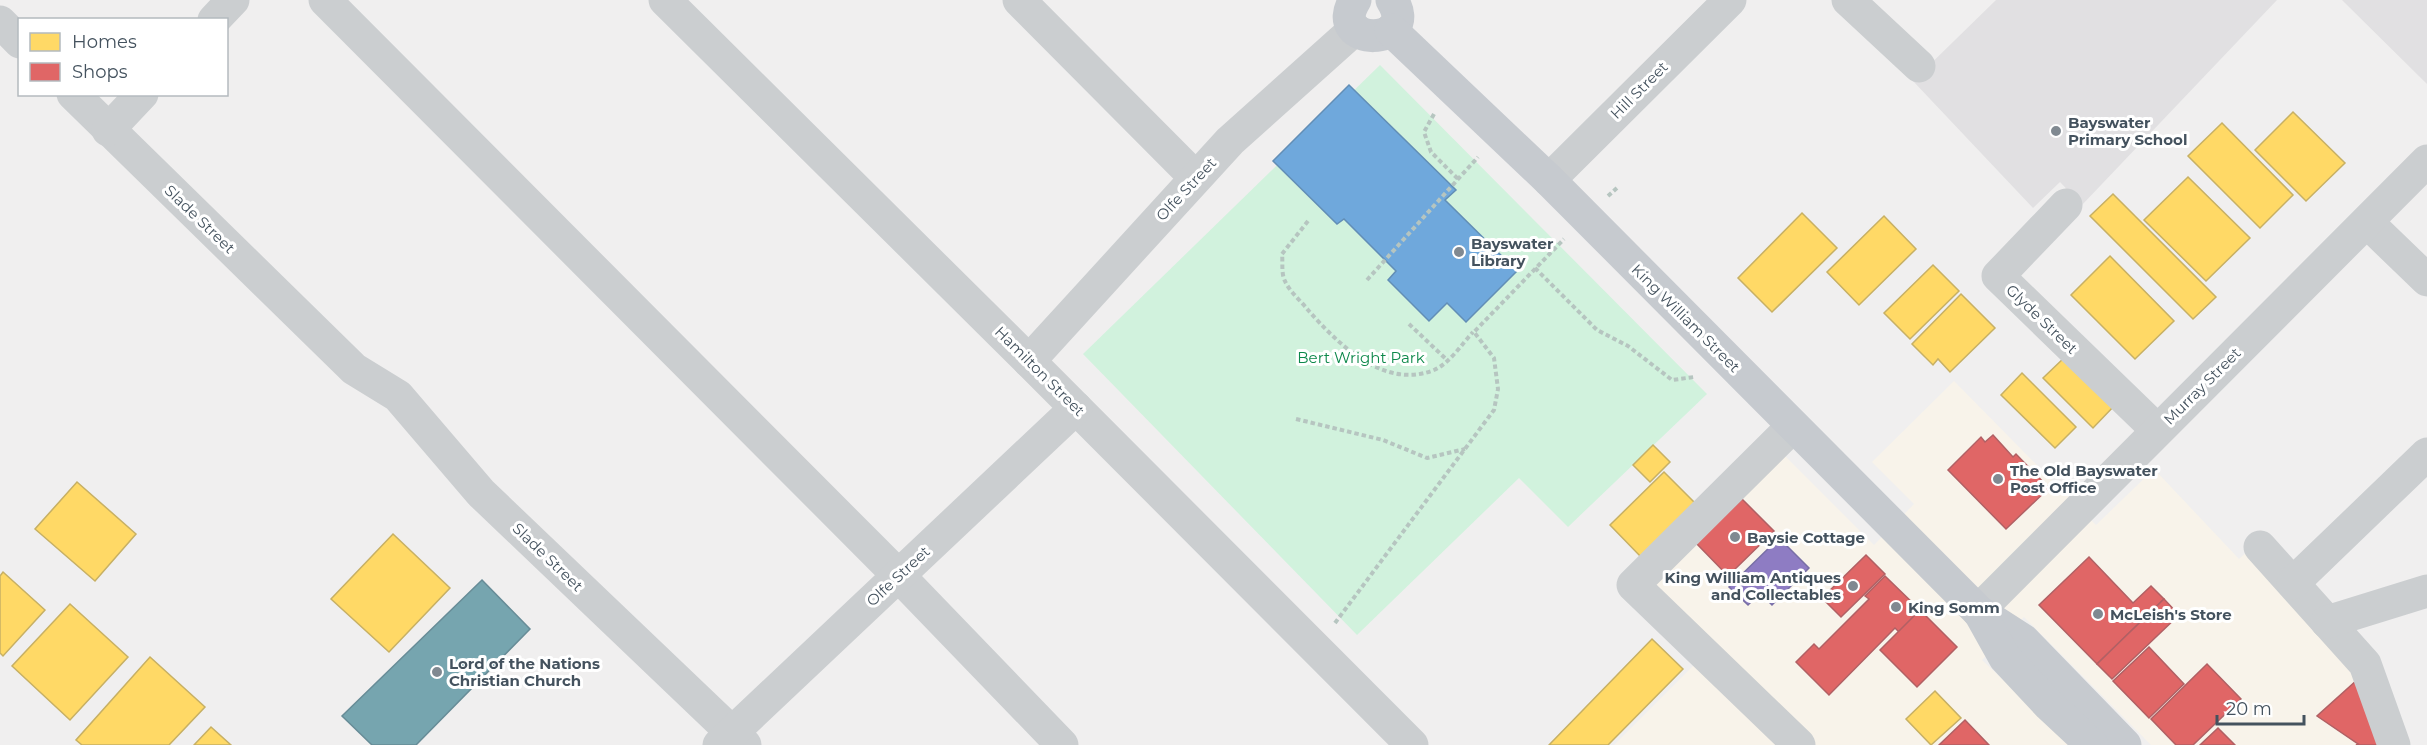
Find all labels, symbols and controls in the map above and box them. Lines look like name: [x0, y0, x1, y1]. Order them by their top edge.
legend: [18, 18, 228, 96]
text: Homes: [72, 31, 137, 53]
street label: Hill Street: [1606, 57, 1672, 123]
text: Shops: [72, 61, 128, 83]
place label: Bayswater Primary School: [2068, 113, 2187, 149]
marker: Bayswater Primary School: [2049, 124, 2063, 138]
street label: Olfe Street: [1152, 153, 1220, 225]
street label: Slade Street: [161, 181, 239, 257]
place label: Bayswater Library: [1471, 234, 1554, 270]
marker: Bayswater Library: [1452, 245, 1466, 259]
street label: King William Street: [1628, 260, 1744, 376]
street label: Glyde Street: [2002, 280, 2082, 358]
street label: Hamilton Street: [991, 322, 1089, 420]
street label: Murray Street: [2159, 343, 2245, 429]
park label: Bert Wright Park: [1297, 348, 1425, 367]
place label: The Old Bayswater Post Office: [2010, 461, 2158, 497]
marker: The Old Bayswater Post Office: [1991, 472, 2005, 486]
street label: Slade Street: [509, 519, 587, 595]
place label: Baysie Cottage: [1747, 528, 1865, 547]
marker: Baysie Cottage: [1728, 530, 1742, 544]
street label: Olfe Street: [862, 542, 934, 610]
place label: King William Antiques and Collectables: [1665, 568, 1841, 604]
marker: King William Antiques and Collectables: [1846, 579, 1860, 593]
place label: King Somm: [1908, 598, 2000, 617]
marker: King Somm: [1889, 600, 1903, 614]
place label: McLeish's Store: [2110, 605, 2232, 624]
marker: McLeish's Store: [2091, 607, 2105, 621]
place label: Lord of the Nations Christian Church: [449, 654, 600, 690]
marker: Lord of the Nations Christian Church: [430, 665, 444, 679]
scale bar: [2217, 688, 2304, 726]
text: 20 m: [2226, 698, 2272, 720]

